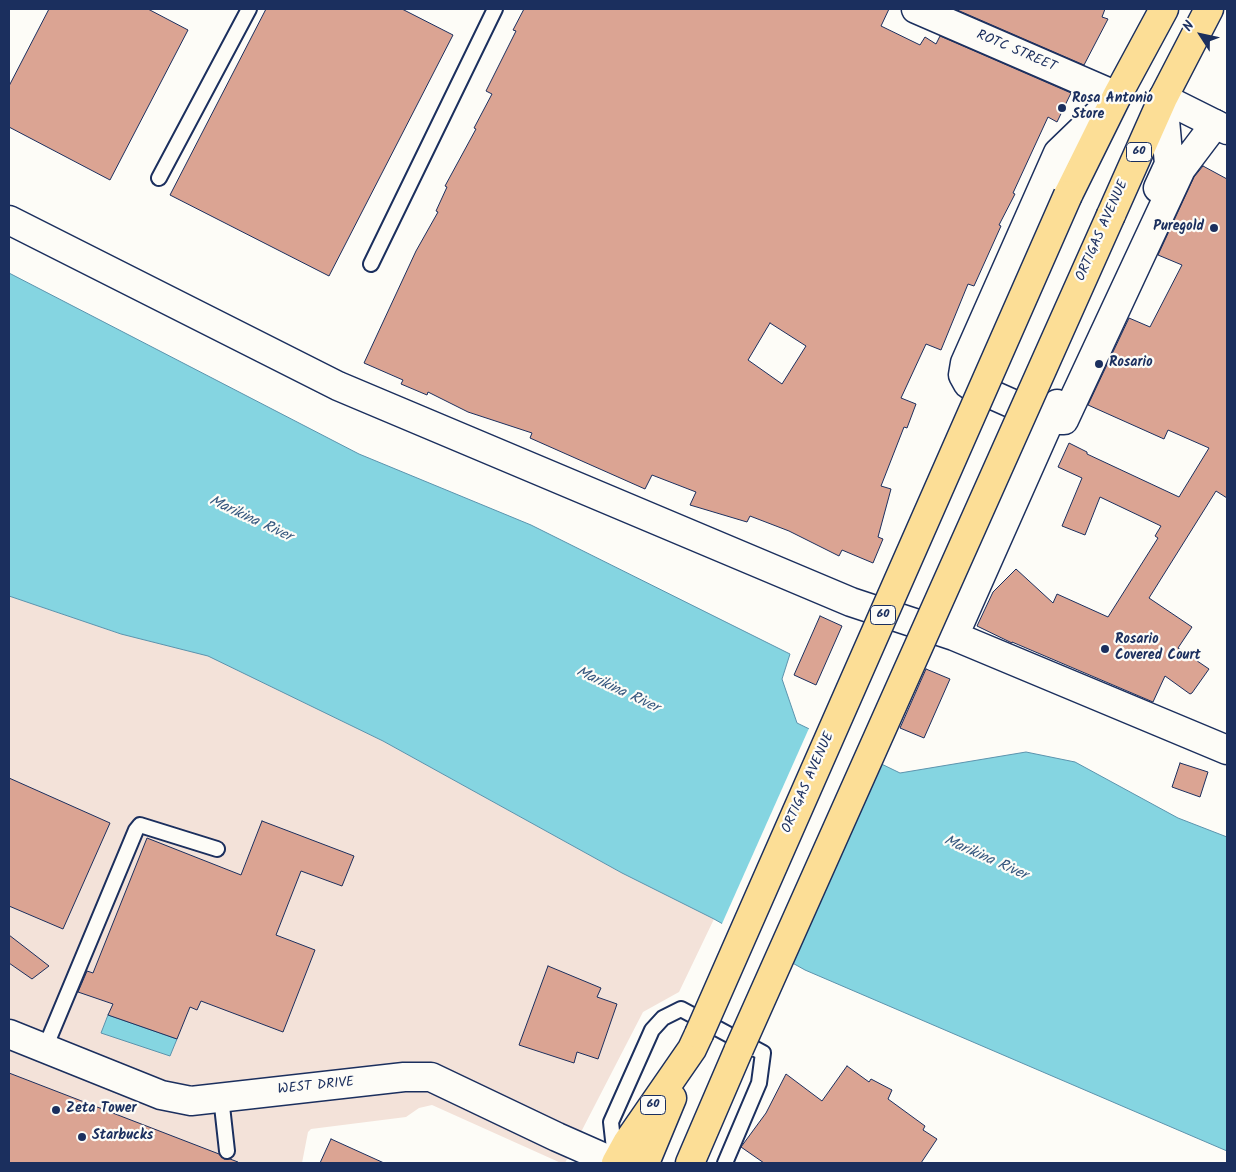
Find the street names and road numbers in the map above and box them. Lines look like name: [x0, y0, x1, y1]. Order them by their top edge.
street label: ROTC STREET: [973, 28, 1059, 76]
road number: 60: [1126, 142, 1152, 162]
street label: ORTIGAS AVENUE: [1073, 178, 1133, 284]
road number: 60: [870, 606, 896, 624]
street label: ORTIGAS AVENUE: [779, 730, 839, 836]
street label: WEST DRIVE: [277, 1075, 355, 1099]
road number: 60: [640, 1096, 666, 1114]

